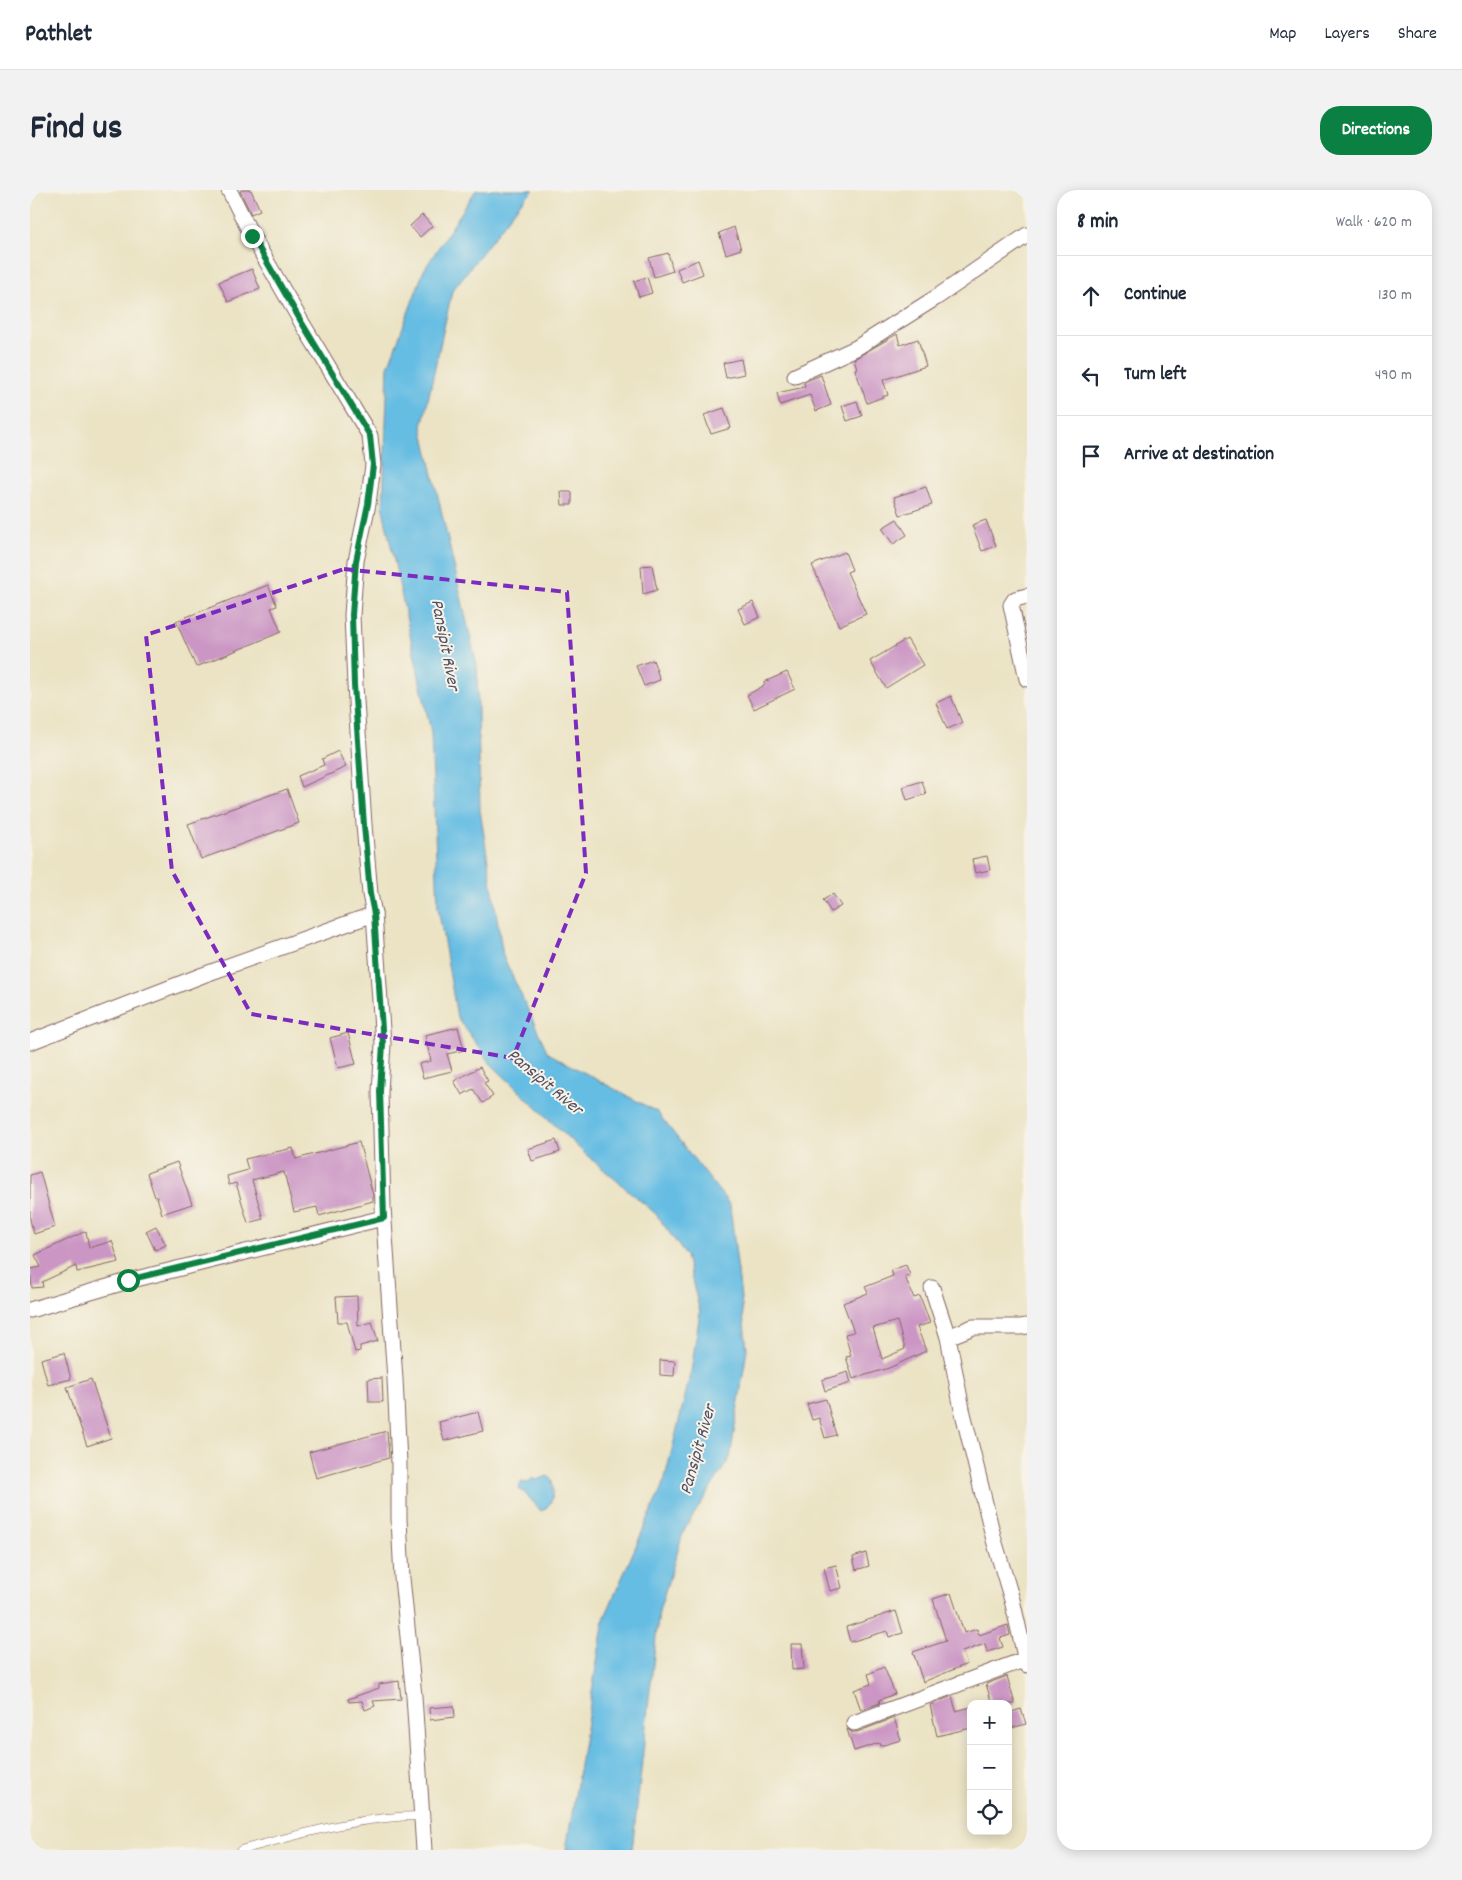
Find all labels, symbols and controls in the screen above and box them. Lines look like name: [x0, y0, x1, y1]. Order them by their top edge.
text: Pathlet: [25, 18, 92, 52]
text: Map: [1269, 22, 1296, 47]
text: Layers: [1324, 22, 1370, 47]
text: Share: [1398, 22, 1437, 47]
text: Find us: [30, 105, 122, 155]
button: Directions: [1320, 106, 1432, 155]
text: 8 min: [1077, 208, 1118, 238]
text: Walk · 620 m: [1336, 211, 1412, 234]
route end: [241, 225, 264, 248]
icon: ahead: [1077, 282, 1105, 310]
text: Continue: [1124, 282, 1186, 309]
text: 130 m: [1378, 284, 1412, 307]
icon: left: [1077, 362, 1105, 390]
text: Turn left: [1124, 362, 1187, 389]
text: 490 m: [1375, 364, 1412, 387]
icon: arrive: [1077, 442, 1105, 470]
text: Arrive at destination: [1124, 442, 1274, 469]
water label: Pansipit River: [423, 597, 466, 695]
water label: Pansipit River: [501, 1044, 589, 1124]
route start: [117, 1269, 140, 1292]
water label: Pansipit River: [674, 1400, 724, 1498]
map controls: [967, 1700, 1012, 1835]
button: +: [967, 1700, 1012, 1745]
button: −: [967, 1745, 1012, 1790]
button: locate: [967, 1790, 1012, 1835]

